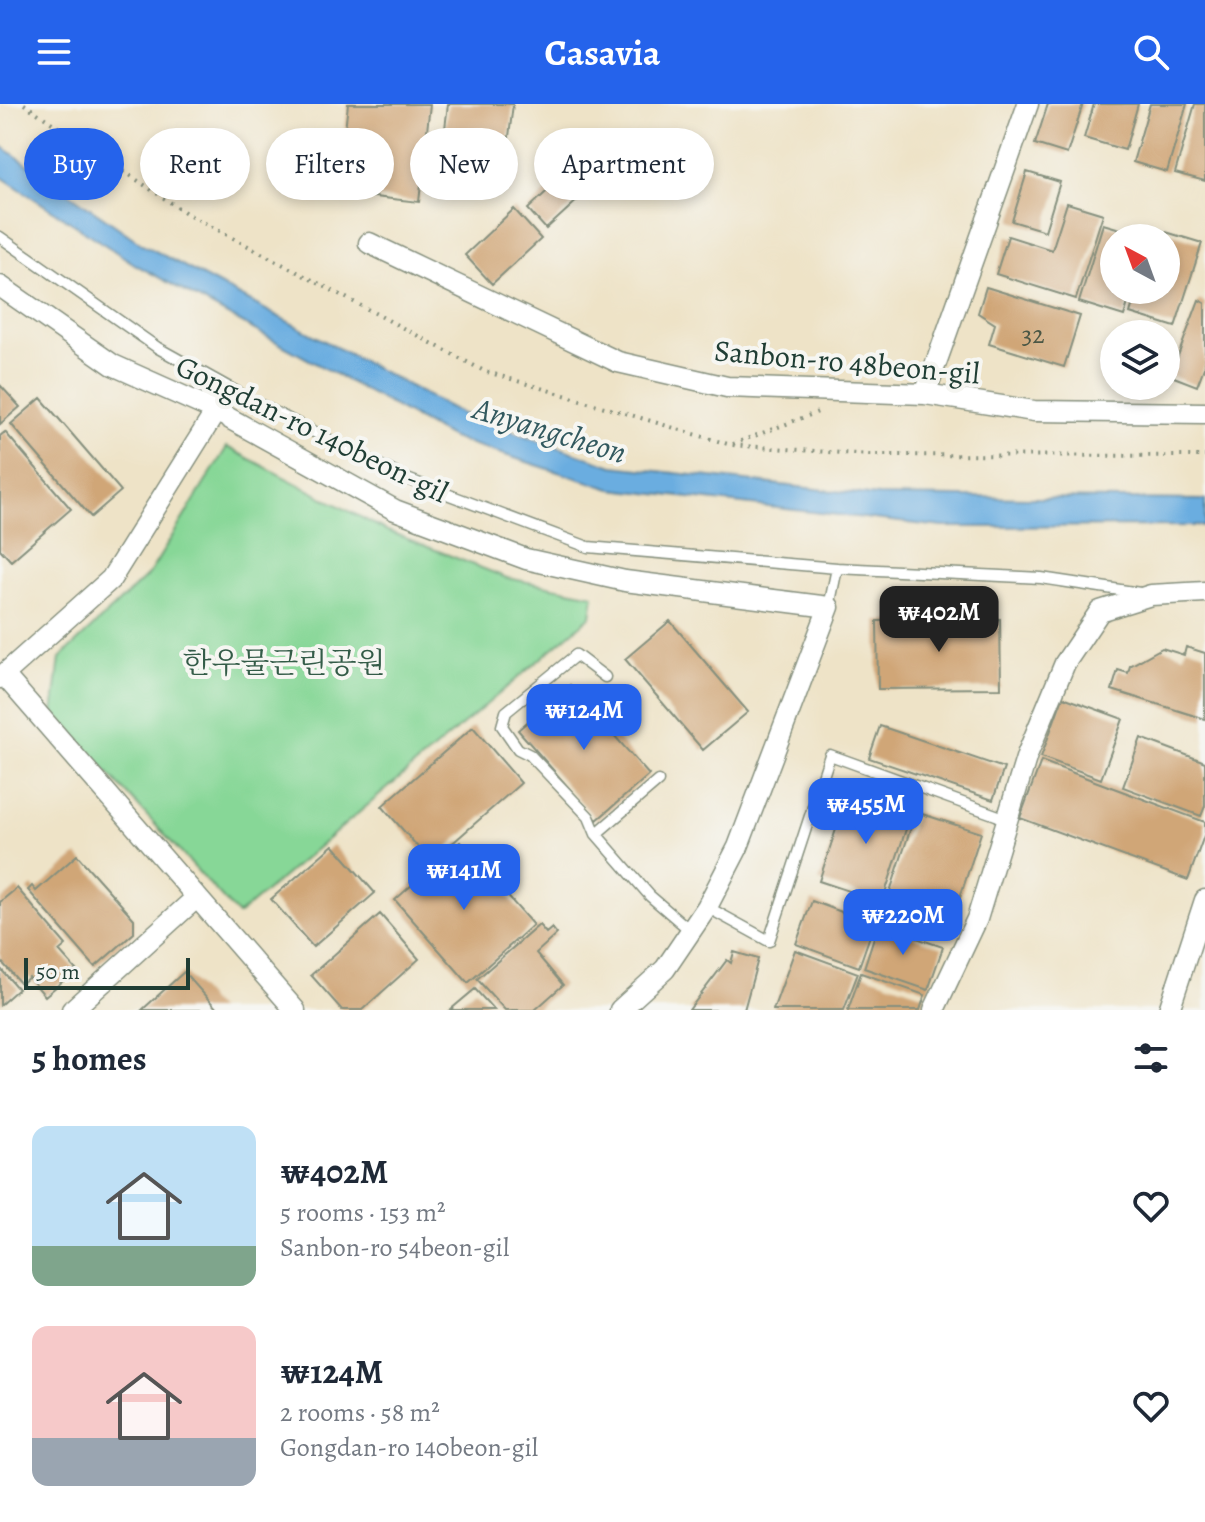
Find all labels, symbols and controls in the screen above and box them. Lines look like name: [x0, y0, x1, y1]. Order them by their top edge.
text: Casavia: [545, 28, 660, 77]
icon: menu: [32, 30, 76, 74]
icon: search: [1129, 30, 1173, 74]
chip: Buy: [24, 128, 124, 200]
chip: Rent: [140, 128, 250, 200]
chip: Filters: [266, 128, 394, 200]
chip: New: [410, 128, 518, 200]
chip: Apartment: [534, 128, 714, 200]
north arrow: [1100, 224, 1180, 304]
map controls: [1100, 224, 1180, 400]
house number: 32: [1021, 317, 1045, 352]
button: layers: [1100, 320, 1180, 400]
street label: Sanbon-ro 48beon-gil: [713, 330, 981, 394]
street label: Gongdan-ro 140beon-gil: [169, 346, 455, 512]
water label: Anyangcheon: [466, 385, 632, 474]
pin: ₩402M: [883, 586, 995, 654]
text: ₩402M: [898, 594, 980, 629]
park label: 한우물근린공원: [183, 643, 385, 683]
pin: ₩124M: [528, 684, 640, 752]
text: ₩124M: [544, 692, 624, 727]
pin: ₩455M: [810, 778, 922, 846]
text: ₩455M: [826, 786, 906, 821]
pin: ₩141M: [408, 844, 520, 912]
text: ₩141M: [426, 852, 502, 887]
pin: ₩220M: [847, 889, 959, 957]
text: ₩220M: [861, 897, 945, 932]
scale bar: [24, 954, 190, 990]
text: 50 m: [36, 957, 80, 987]
text: 5 homes: [32, 1035, 147, 1082]
icon: filters: [1129, 1036, 1173, 1080]
text: ₩402M: [280, 1148, 388, 1195]
icon: home: [96, 1158, 192, 1254]
icon: heart: [1129, 1184, 1173, 1228]
text: 5 rooms · 153 m²: [280, 1195, 446, 1230]
text: Sanbon-ro 54beon-gil: [280, 1230, 509, 1265]
text: ₩124M: [280, 1348, 383, 1395]
icon: home: [96, 1358, 192, 1454]
icon: heart: [1129, 1384, 1173, 1428]
text: 2 rooms · 58 m²: [280, 1395, 440, 1430]
text: Gongdan-ro 140beon-gil: [280, 1430, 538, 1465]

